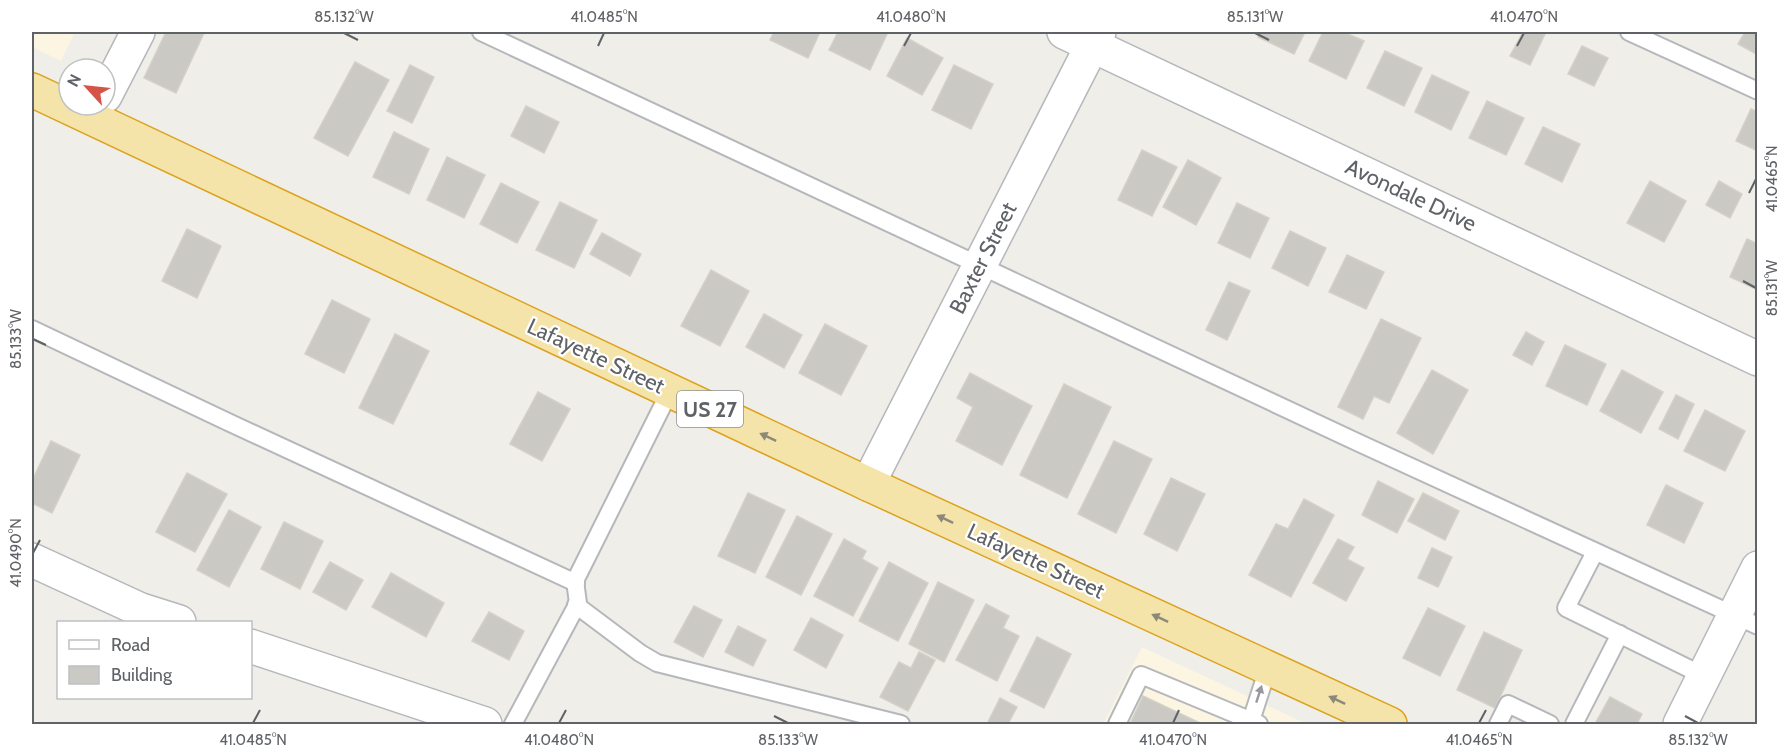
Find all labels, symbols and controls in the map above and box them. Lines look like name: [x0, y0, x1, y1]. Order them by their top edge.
text: 85.132°W: [314, 8, 375, 26]
text: 41.0485°N: [570, 8, 638, 26]
text: 41.0480°N: [876, 8, 946, 26]
text: 85.131°W: [1227, 8, 1284, 26]
text: 41.0470°N: [1490, 8, 1558, 26]
north arrow: [57, 57, 117, 117]
text: N: [63, 71, 85, 90]
text: 41.0465°N: [1763, 145, 1781, 213]
street label: Avondale Drive: [1341, 153, 1481, 237]
street label: Baxter Street: [943, 197, 1023, 318]
text: 85.131°W: [1763, 259, 1781, 316]
text: 85.133°W: [7, 308, 25, 369]
street label: Lafayette Street: [523, 312, 669, 400]
road number: US 27: [677, 391, 743, 427]
one-way arrow: [760, 432, 777, 441]
one-way arrow: [936, 515, 953, 524]
street label: Lafayette Street: [963, 517, 1109, 605]
text: 41.0490°N: [7, 518, 25, 588]
one-way arrow: [1152, 614, 1169, 623]
legend: [57, 621, 252, 699]
text: Road: [111, 634, 150, 656]
text: Building: [111, 664, 173, 686]
one-way arrow: [1255, 685, 1265, 703]
one-way arrow: [1328, 695, 1346, 705]
text: 41.0485°N: [219, 731, 287, 749]
text: 41.0480°N: [524, 731, 594, 749]
text: 85.133°W: [758, 731, 819, 749]
text: 41.0470°N: [1139, 731, 1207, 749]
text: 41.0465°N: [1445, 731, 1513, 749]
text: 85.132°W: [1668, 731, 1729, 749]

